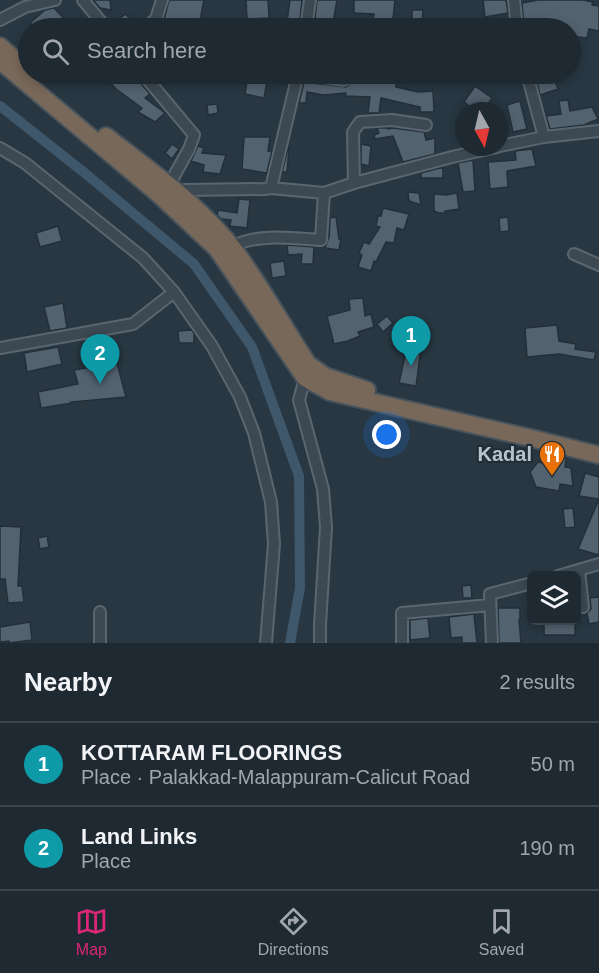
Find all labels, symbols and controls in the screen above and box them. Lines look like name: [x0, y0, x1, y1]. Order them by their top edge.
search box: [18, 18, 581, 84]
icon: search: [39, 35, 72, 68]
text: Search here: [87, 38, 207, 63]
north arrow: [455, 102, 509, 156]
pin: 1: [392, 316, 430, 366]
pin: 2: [80, 334, 120, 384]
your location: [372, 420, 401, 449]
restaurant icon: Kadal: [537, 439, 567, 477]
place label: Kadal: [478, 443, 532, 465]
map controls: [527, 571, 581, 625]
button: layers: [527, 571, 581, 625]
text: Nearby: [24, 667, 112, 697]
text: 2 results: [499, 671, 575, 693]
text: KOTTARAM FLOORINGS: [81, 740, 342, 765]
text: 1: [38, 753, 49, 775]
text: 50 m: [531, 753, 575, 775]
text: Place · Palakkad-Malappuram-Calicut Road: [81, 766, 470, 788]
text: Land Links: [81, 824, 197, 849]
text: 2: [38, 837, 49, 859]
text: 190 m: [519, 837, 575, 859]
text: Place: [81, 850, 131, 872]
tab: Map: [75, 905, 108, 959]
tab: Directions: [258, 905, 329, 959]
tab: Saved: [479, 905, 524, 959]

